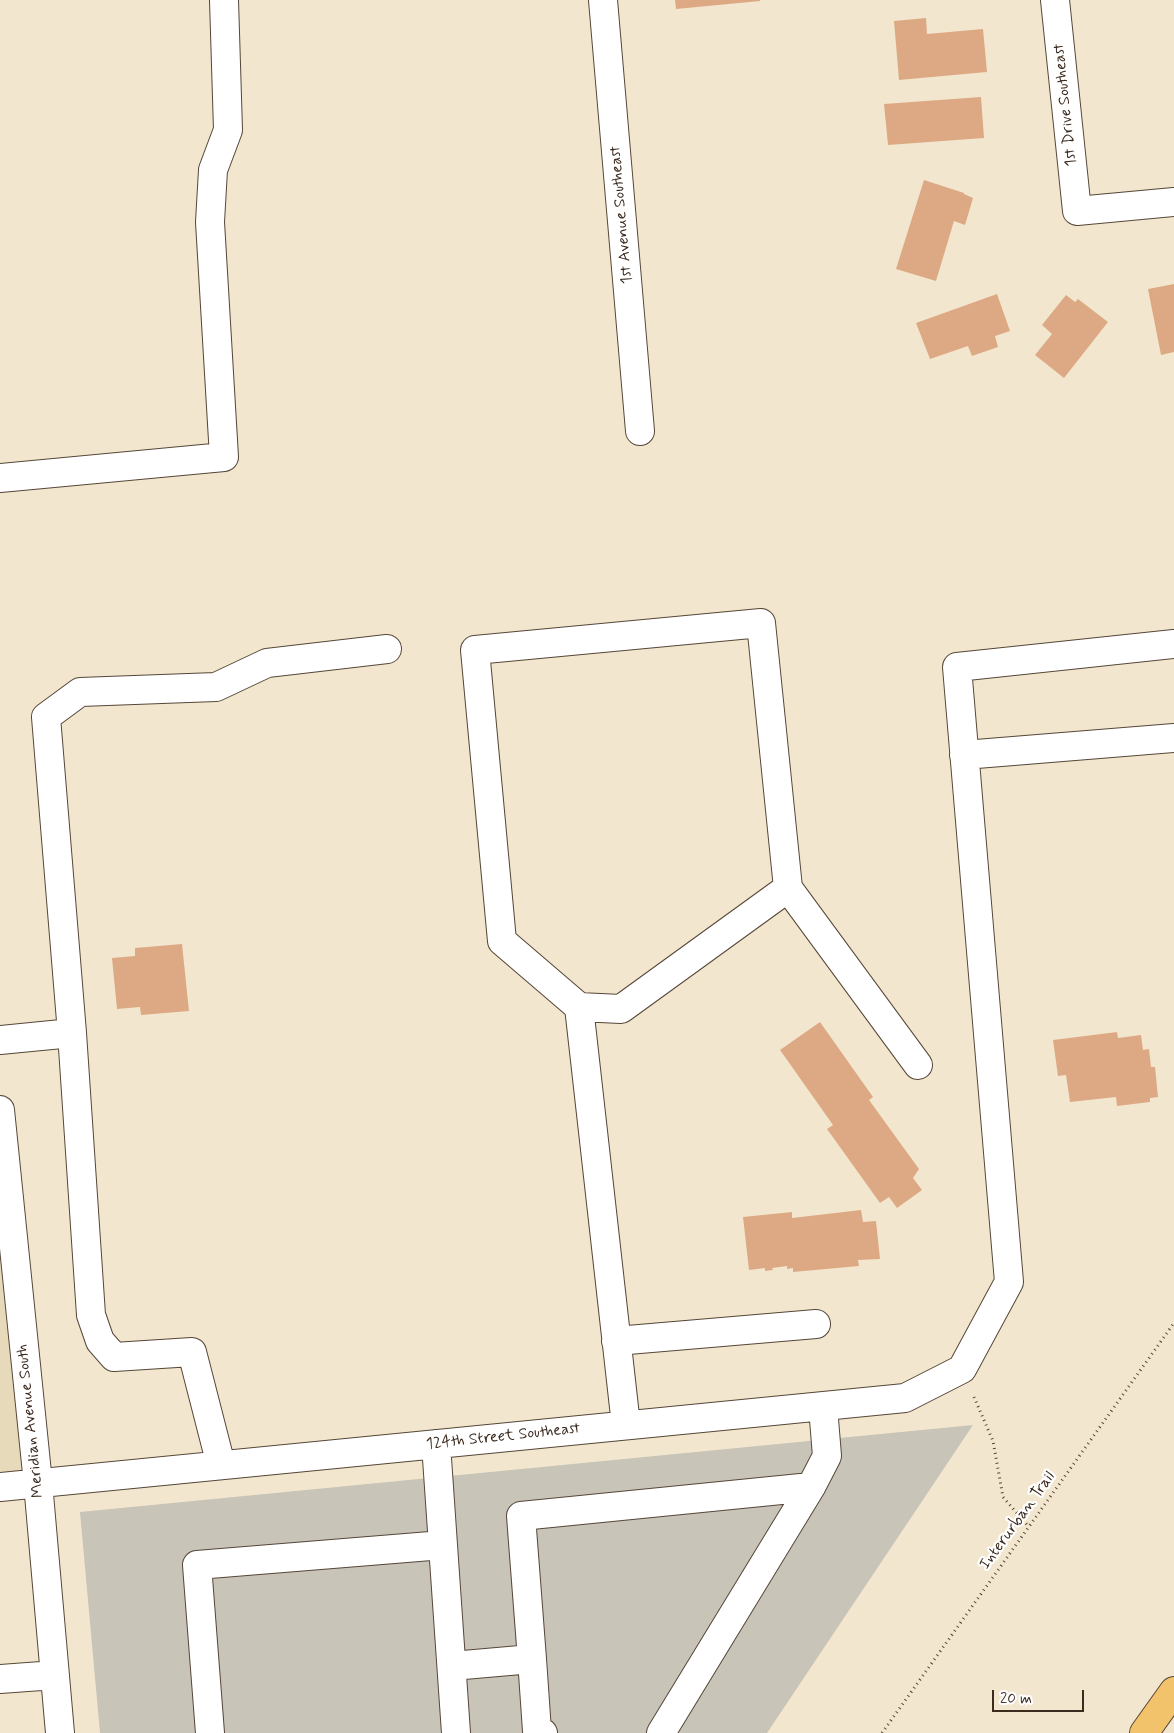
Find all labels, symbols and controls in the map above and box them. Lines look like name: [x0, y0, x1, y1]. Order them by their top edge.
street label: 1st Drive Southeast: [1050, 43, 1082, 167]
street label: 1st Avenue Southeast: [606, 145, 638, 285]
street label: Meridian Avenue South: [13, 1343, 49, 1499]
street label: 124th Street Southeast: [425, 1419, 581, 1455]
street label: Interurban Trail: [976, 1468, 1060, 1574]
scale bar: [994, 1680, 1086, 1712]
text: 20 m: [1000, 1689, 1032, 1709]

